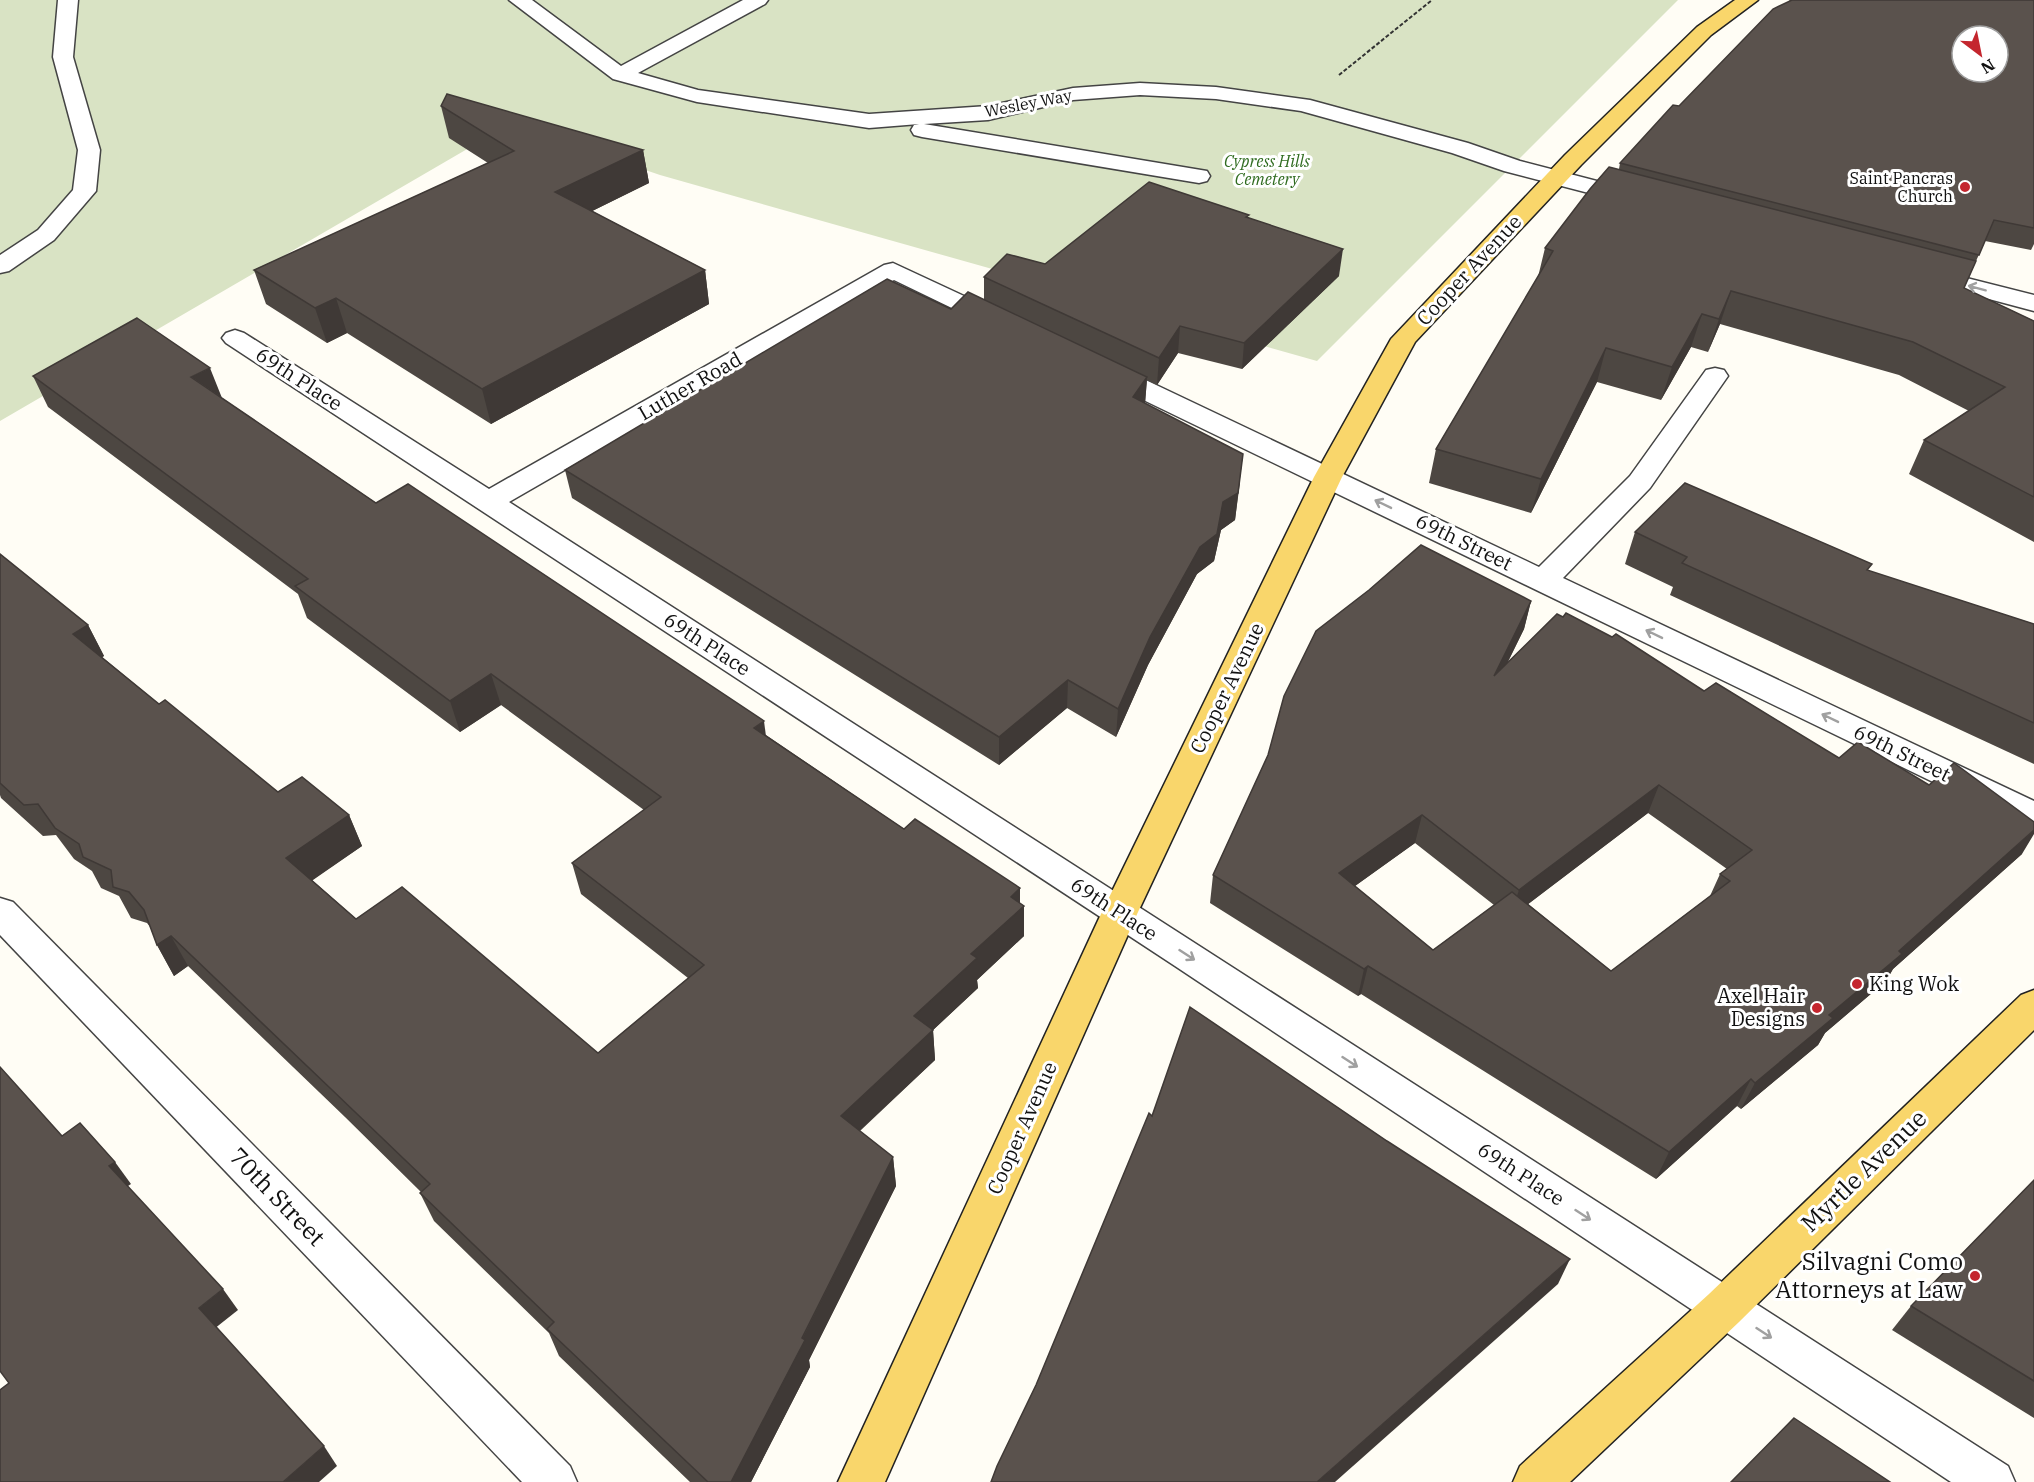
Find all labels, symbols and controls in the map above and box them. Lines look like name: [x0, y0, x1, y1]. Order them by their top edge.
north arrow: [1950, 24, 2010, 84]
text: N: [1977, 55, 1999, 79]
street label: Wesley Way: [983, 85, 1074, 121]
park label: Cypress Hills Cemetery: [1224, 151, 1310, 189]
place label: Saint Pancras Church: [1850, 168, 1953, 206]
marker: Saint Pancras Church: [1958, 180, 1972, 194]
street label: Cooper Avenue: [1410, 208, 1527, 331]
one-way arrow: [1968, 281, 1987, 293]
street label: 69th Place: [251, 340, 348, 417]
street label: Luther Road: [633, 345, 747, 426]
one-way arrow: [1375, 497, 1393, 509]
street label: 69th Street: [1411, 507, 1517, 577]
street label: 69th Place: [659, 605, 756, 682]
street label: Cooper Avenue: [1183, 618, 1270, 758]
one-way arrow: [1645, 627, 1663, 639]
one-way arrow: [1821, 711, 1839, 723]
street label: 69th Street: [1849, 718, 1955, 788]
street label: 69th Place: [1066, 870, 1163, 947]
one-way arrow: [1178, 950, 1195, 962]
place label: King Wok: [1869, 970, 1959, 997]
marker: King Wok: [1850, 977, 1864, 991]
place label: Axel Hair Designs: [1717, 982, 1805, 1032]
marker: Axel Hair Designs: [1810, 1001, 1824, 1015]
one-way arrow: [1341, 1056, 1358, 1068]
street label: Cooper Avenue: [980, 1057, 1063, 1198]
street label: Myrtle Avenue: [1794, 1102, 1933, 1238]
street label: 69th Place: [1473, 1135, 1570, 1212]
street label: 70th Street: [223, 1140, 333, 1252]
one-way arrow: [1574, 1209, 1591, 1221]
place label: Silvagni Como Attorneys at Law: [1775, 1245, 1963, 1305]
marker: Silvagni Como Attorneys at Law: [1968, 1269, 1982, 1283]
one-way arrow: [1755, 1328, 1772, 1340]

